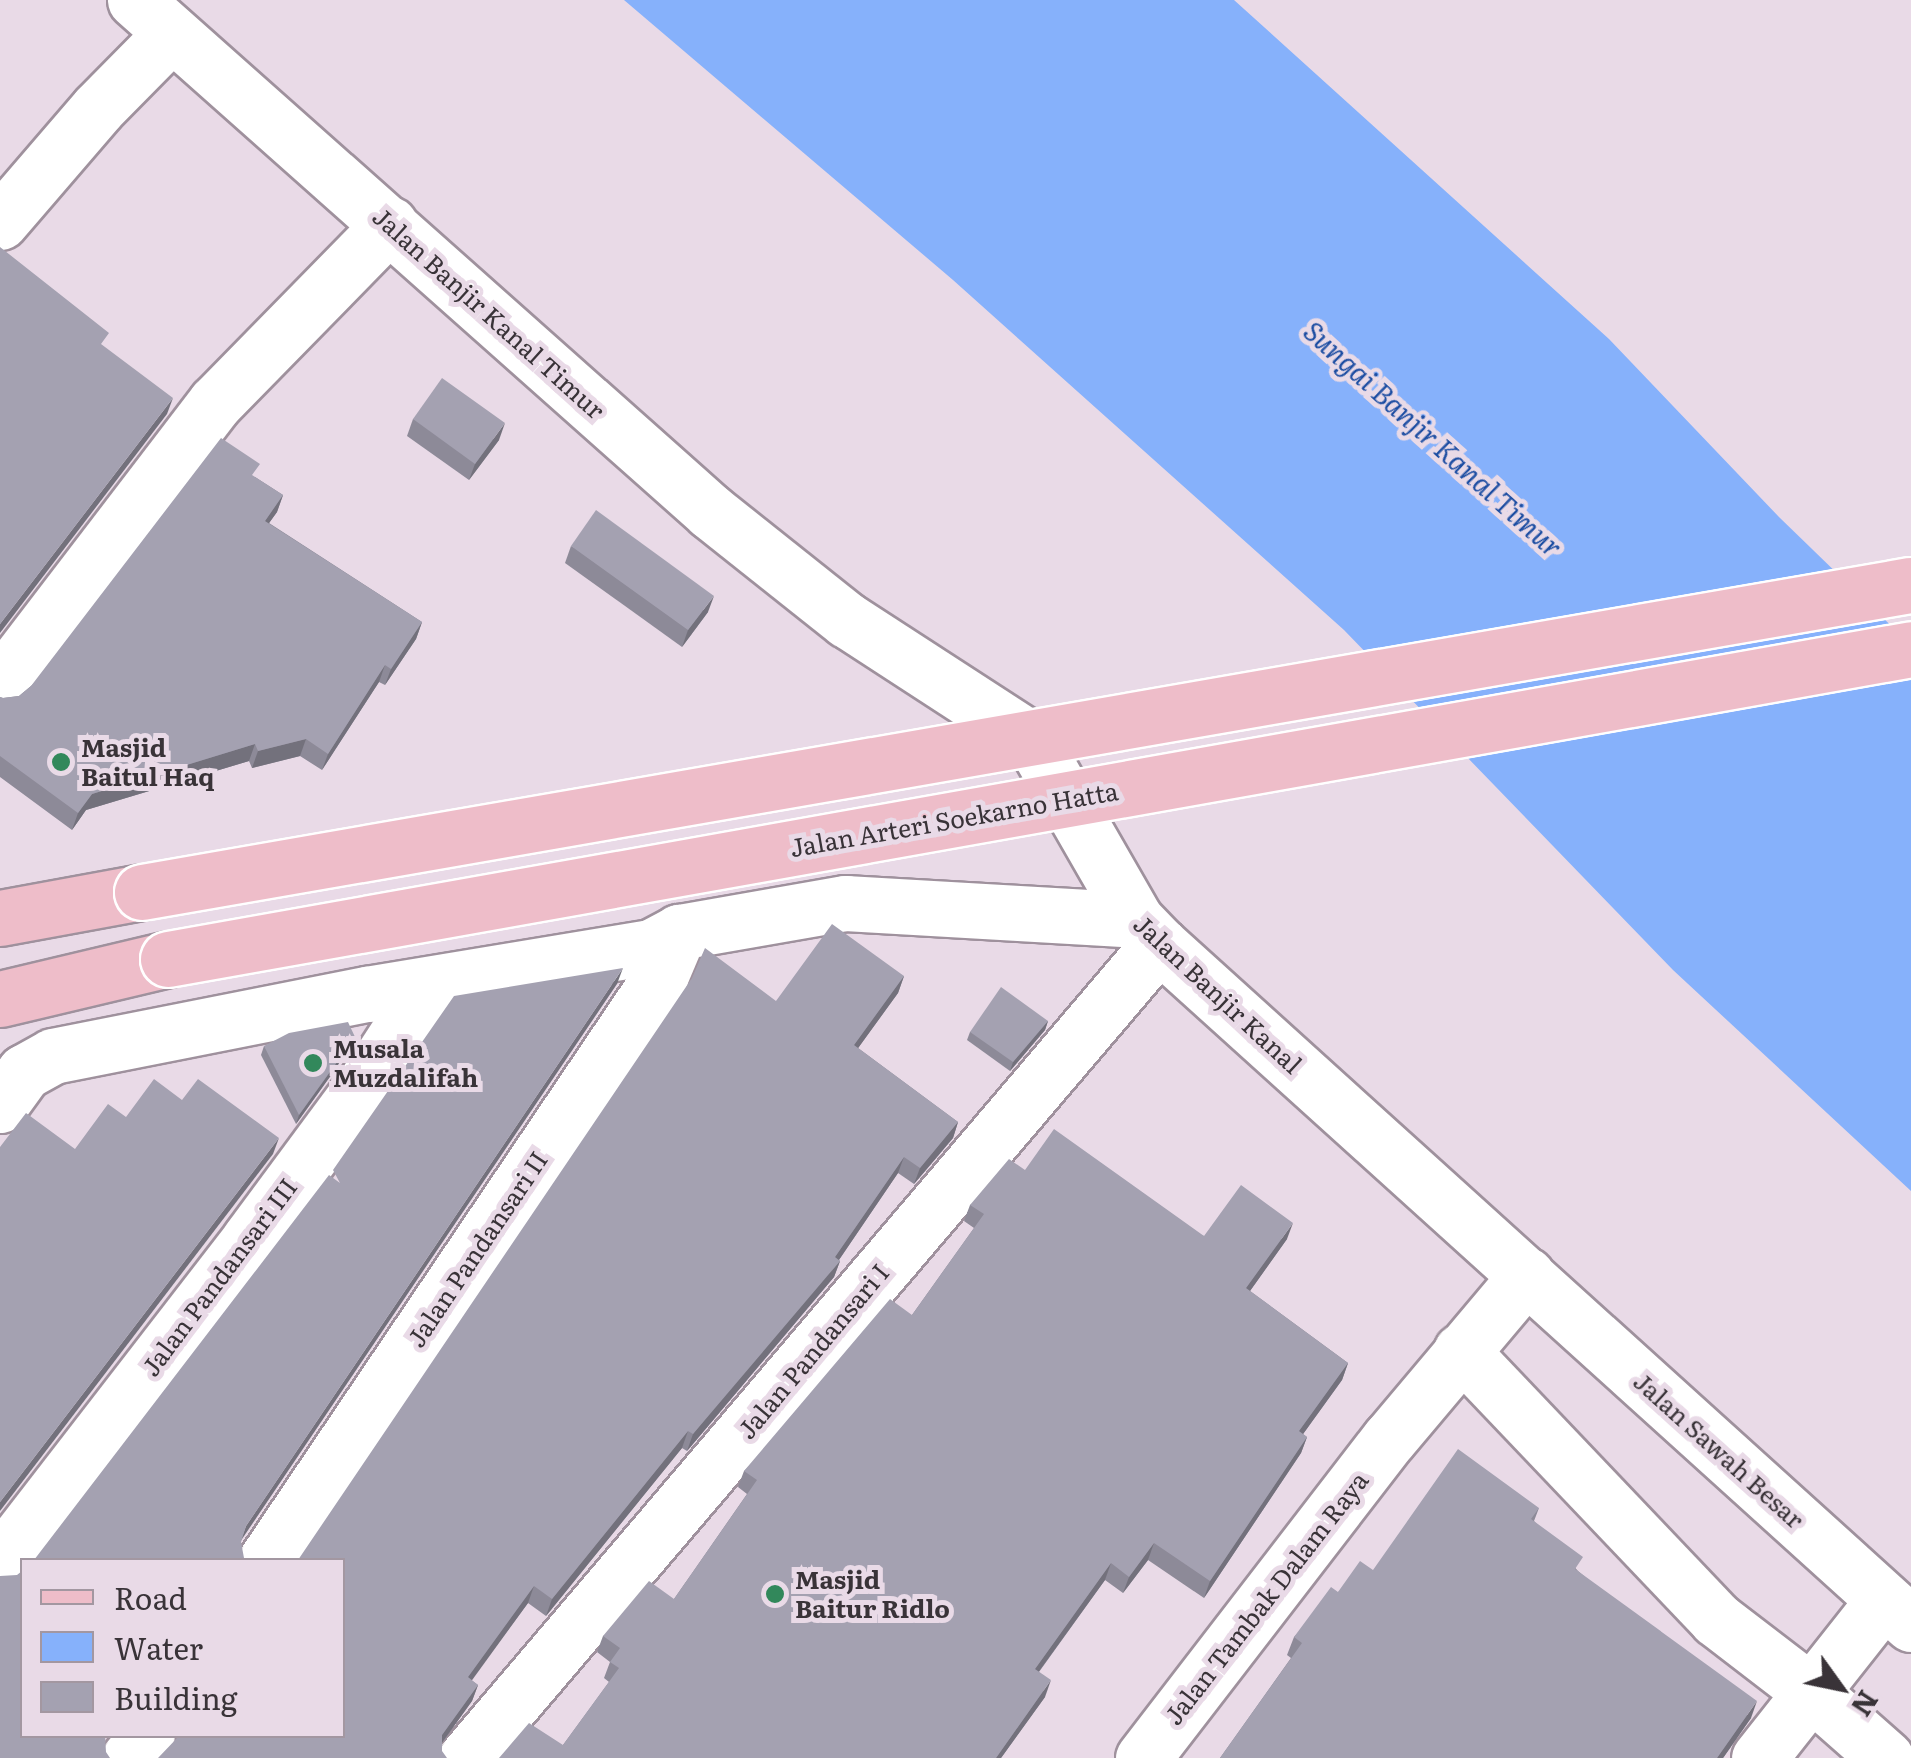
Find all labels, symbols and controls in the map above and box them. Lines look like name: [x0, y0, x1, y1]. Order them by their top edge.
street label: Jalan Banjir Kanal Timur: [367, 201, 611, 425]
water label: Sungai Banjir Kanal Timur: [1298, 313, 1570, 563]
place label: Masjid Baitul Haq: [81, 733, 214, 792]
marker: Masjid Baitul Haq: [50, 751, 72, 773]
street label: Jalan Arteri Soekarno Hatta: [788, 775, 1120, 863]
street label: Jalan Banjir Kanal: [1128, 909, 1308, 1079]
place label: Musala Muzdalifah: [333, 1034, 478, 1093]
marker: Musala Muzdalifah: [302, 1052, 324, 1074]
street label: Jalan Pandansari II: [400, 1146, 554, 1352]
street label: Jalan Pandansari III: [135, 1172, 303, 1382]
street label: Jalan Pandansari I: [731, 1257, 895, 1445]
street label: Jalan Sawah Besar: [1628, 1366, 1810, 1534]
street label: Jalan Tambak Dalam Raya: [1158, 1466, 1374, 1730]
legend: [20, 1558, 345, 1738]
place label: Masjid Baitur Ridlo: [795, 1565, 950, 1624]
text: Road: [114, 1575, 187, 1619]
marker: Masjid Baitur Ridlo: [764, 1583, 786, 1605]
text: Water: [114, 1625, 203, 1669]
north arrow: [1791, 1638, 1891, 1738]
text: Building: [114, 1675, 238, 1719]
text: N: [1842, 1683, 1890, 1726]

